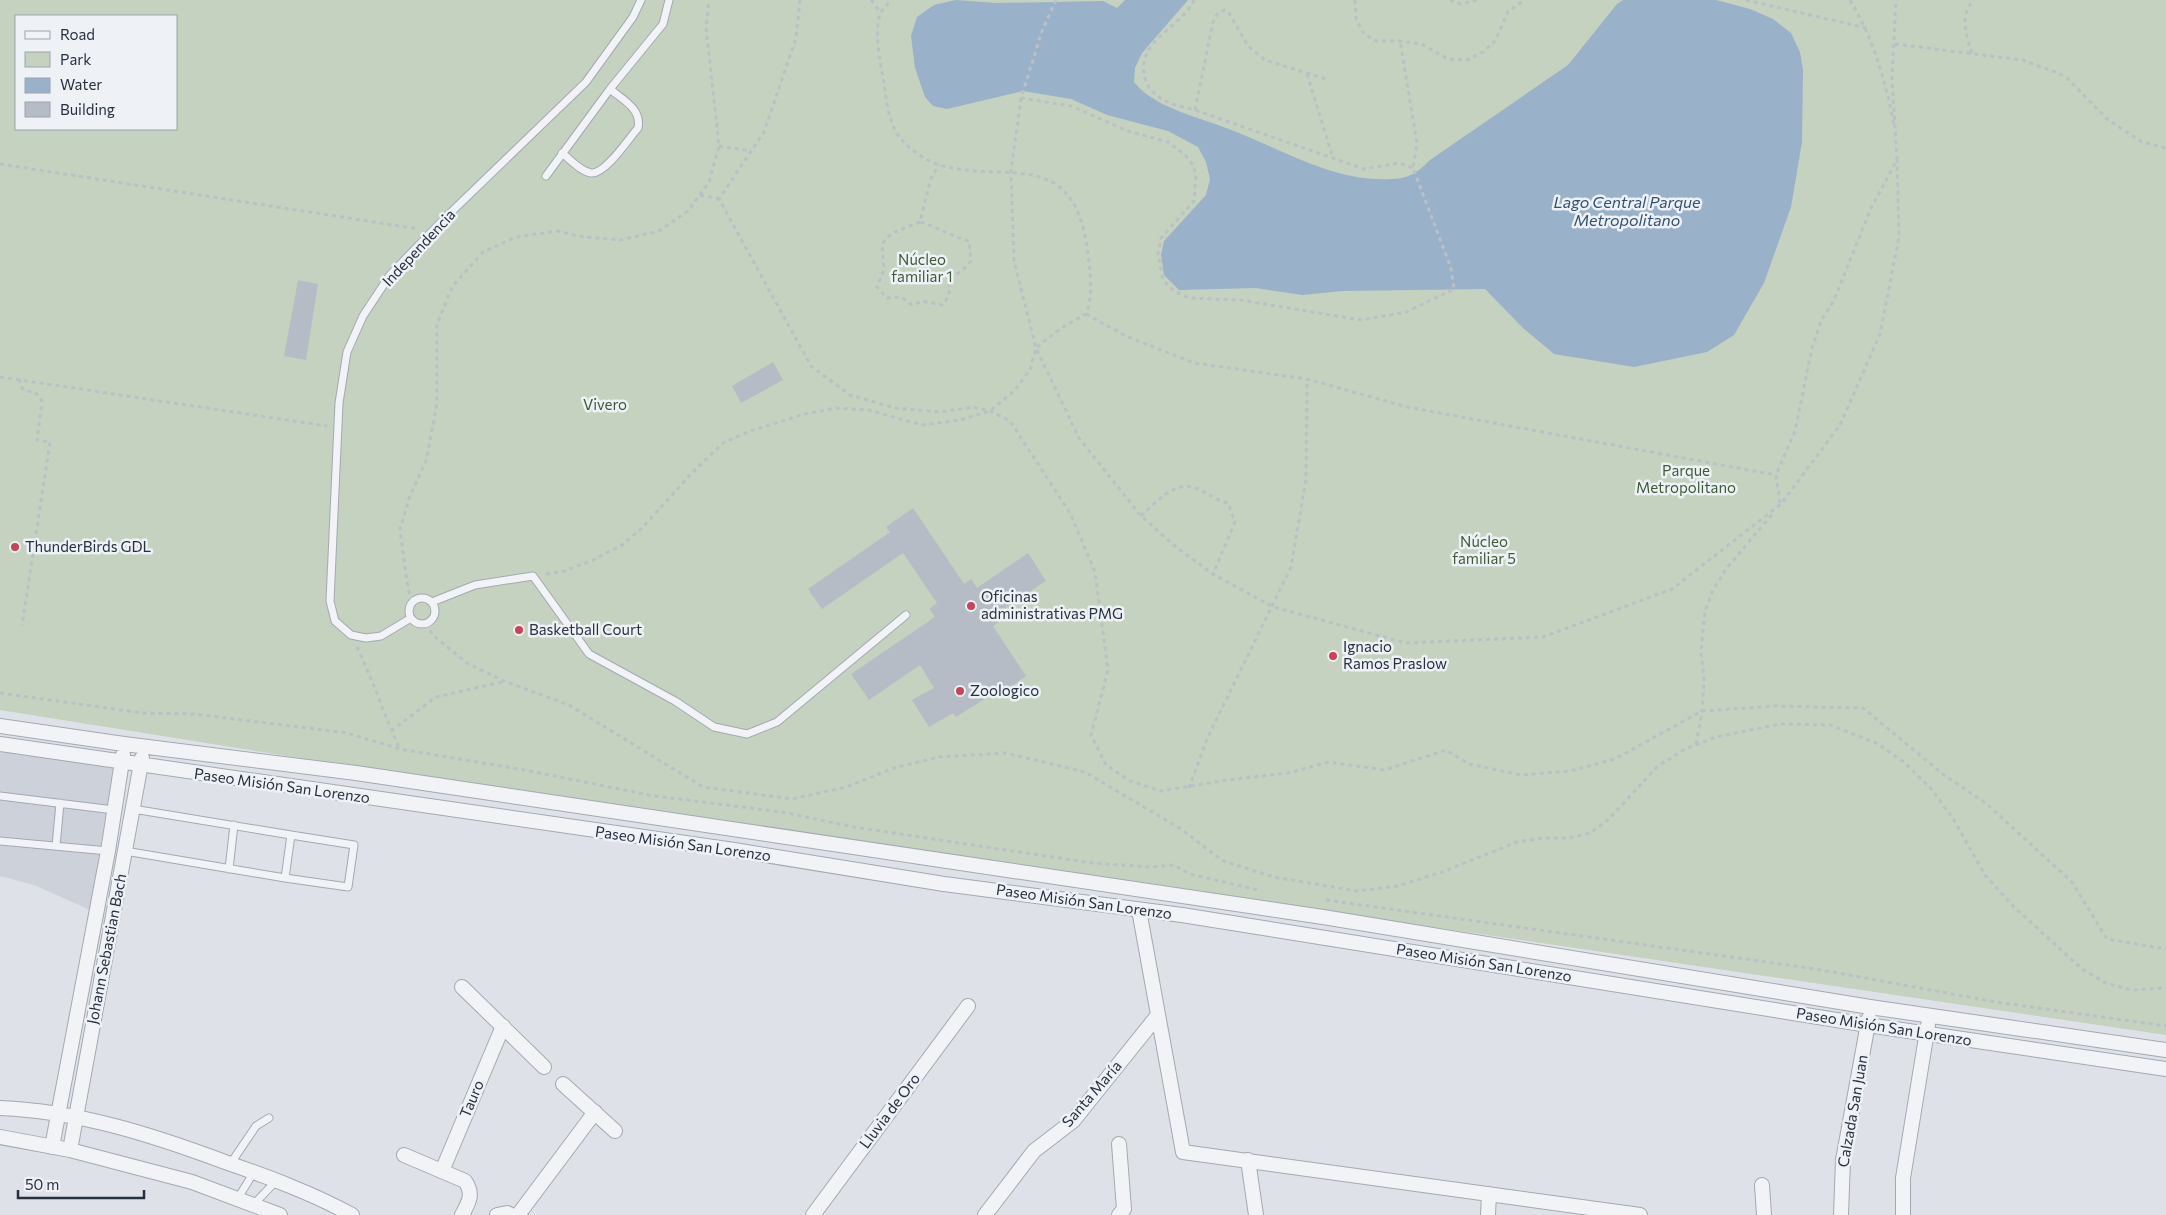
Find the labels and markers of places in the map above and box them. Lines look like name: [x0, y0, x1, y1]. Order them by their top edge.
place label: ThunderBirds GDL: [25, 537, 151, 555]
marker: ThunderBirds GDL: [9, 541, 21, 553]
place label: Oficinas administrativas PMG: [981, 587, 1123, 622]
marker: Oficinas administrativas PMG: [965, 600, 977, 612]
place label: Basketball Court: [529, 620, 642, 638]
marker: Basketball Court: [513, 624, 525, 636]
place label: Ignacio Ramos Praslow: [1343, 637, 1447, 672]
marker: Ignacio Ramos Praslow: [1327, 650, 1339, 662]
place label: Zoologico: [970, 681, 1039, 699]
marker: Zoologico: [954, 685, 966, 697]

